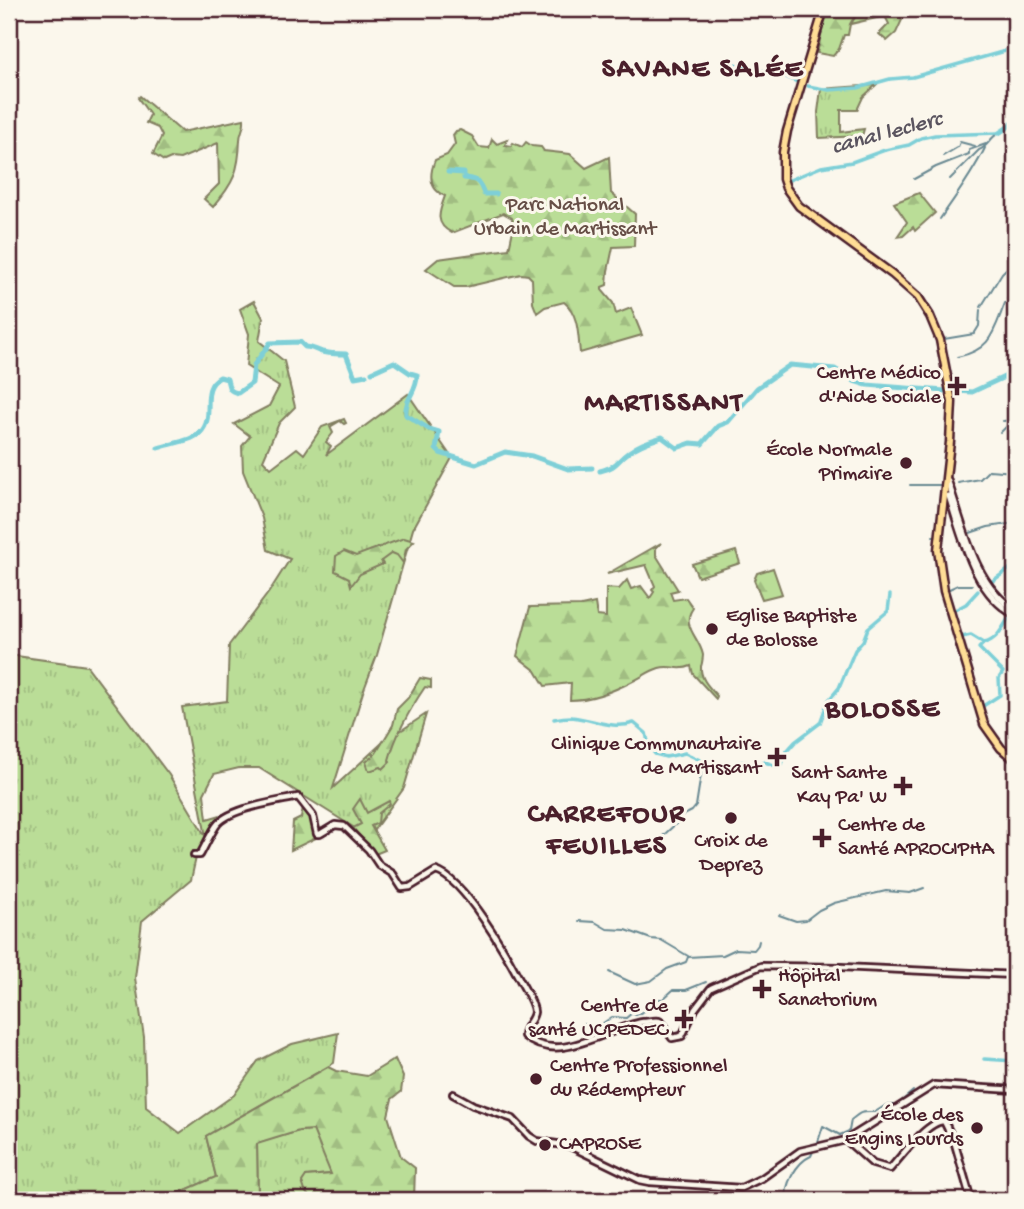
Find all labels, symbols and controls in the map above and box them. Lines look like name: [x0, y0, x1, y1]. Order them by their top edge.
district label: SAVANE SALÉE: [602, 54, 804, 87]
water label: canal leclerc: [829, 106, 947, 162]
park label: Parc National Urbain de Martissant: [474, 194, 659, 243]
place label: Centre Médico d'Aide Sociale: [817, 362, 942, 411]
marker: Centre Médico d'Aide Sociale: [947, 376, 967, 396]
district label: MARTISSANT: [584, 388, 744, 421]
place label: École Normale Primaire: [766, 439, 893, 488]
marker: École Normale Primaire: [898, 455, 914, 471]
place label: Eglise Baptiste de Bolosse: [726, 605, 858, 654]
marker: Eglise Baptiste de Bolosse: [704, 621, 720, 637]
district label: BOLOSSE: [824, 694, 941, 727]
place label: Clinique Communautaire de Martissant: [551, 733, 763, 782]
marker: Clinique Communautaire de Martissant: [767, 747, 787, 767]
place label: Sant Sante Kay Pa' W: [791, 762, 888, 811]
marker: Sant Sante Kay Pa' W: [893, 776, 913, 796]
district label: CARREFOUR FEUILLES: [528, 799, 687, 864]
marker: Croix de Deprez: [723, 810, 739, 826]
place label: Centre de Santé APROCIPHA: [838, 814, 995, 863]
marker: Centre de Santé APROCIPHA: [812, 828, 832, 848]
place label: Croix de Deprez: [694, 830, 769, 879]
place label: Hôpital Sanatorium: [778, 965, 877, 1014]
marker: Hôpital Sanatorium: [752, 979, 772, 999]
place label: Centre de santé UCPEDEC: [528, 995, 670, 1044]
marker: Centre de santé UCPEDEC: [674, 1009, 694, 1029]
place label: Centre Professionnel du Rédempteur: [550, 1055, 728, 1104]
marker: Centre Professionnel du Rédempteur: [528, 1071, 544, 1087]
place label: École des Engins Lourds: [845, 1104, 964, 1153]
marker: École des Engins Lourds: [969, 1120, 985, 1136]
place label: CAPROSE: [559, 1133, 642, 1158]
marker: CAPROSE: [537, 1137, 553, 1153]

